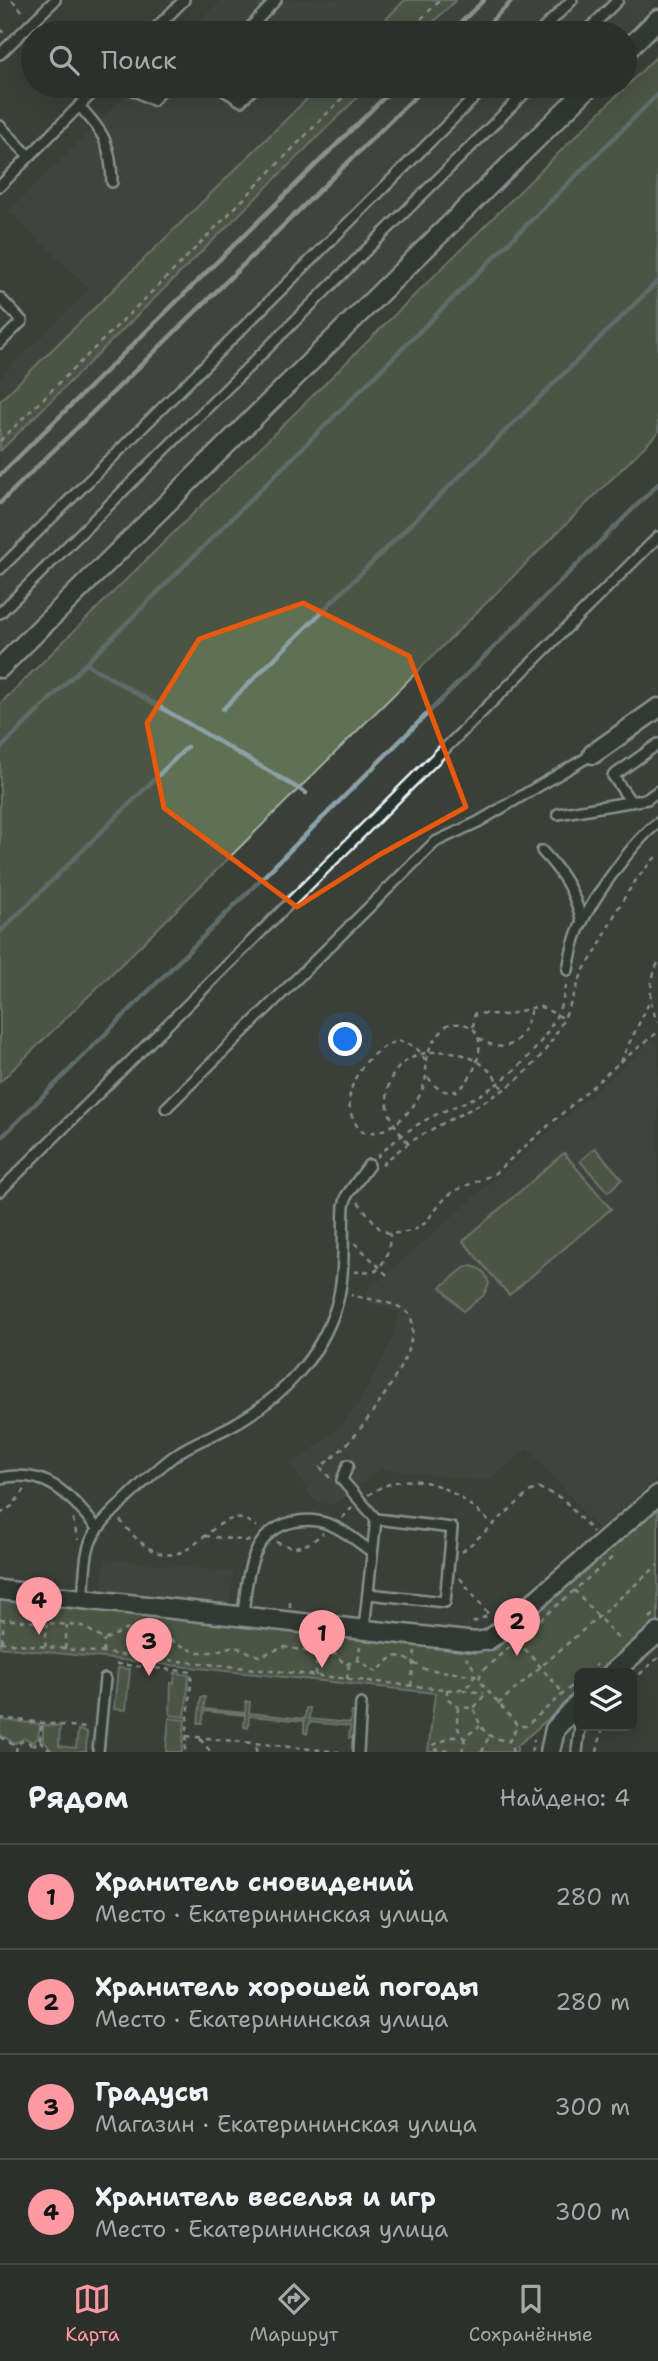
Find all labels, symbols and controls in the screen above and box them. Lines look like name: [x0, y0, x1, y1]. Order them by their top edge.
search box: [21, 21, 637, 98]
icon: search: [45, 41, 83, 79]
text: Поиск: [101, 42, 177, 77]
your location: [328, 1022, 362, 1056]
pin: 4: [16, 1577, 62, 1635]
pin: 2: [494, 1598, 540, 1656]
pin: 1: [299, 1610, 345, 1668]
pin: 3: [126, 1618, 172, 1676]
map controls: [574, 1668, 637, 1731]
button: layers: [574, 1668, 637, 1731]
text: Рядом: [28, 1777, 128, 1818]
text: Найдено: 4: [500, 1783, 630, 1813]
text: Хранитель сновидений: [95, 1864, 414, 1899]
text: 1: [46, 1882, 56, 1912]
text: 280 m: [555, 1882, 630, 1912]
text: Место · Екатерининская улица: [95, 1899, 448, 1929]
text: Хранитель хорошей погоды: [95, 1969, 479, 2004]
text: 2: [43, 1987, 59, 2017]
text: 280 m: [555, 1987, 630, 2017]
text: Место · Екатерининская улица: [95, 2004, 448, 2034]
text: Градусы: [95, 2074, 209, 2109]
text: 3: [43, 2092, 59, 2122]
text: 300 m: [555, 2092, 630, 2122]
text: Магазин · Екатерининская улица: [95, 2109, 477, 2139]
text: Хранитель веселья и игр: [95, 2179, 436, 2214]
text: 4: [43, 2197, 59, 2227]
text: 300 m: [555, 2197, 630, 2227]
text: Место · Екатерининская улица: [95, 2214, 448, 2244]
tab: Карта: [65, 2280, 120, 2347]
tab: Маршрут: [250, 2280, 338, 2347]
tab: Сохранённые: [469, 2280, 593, 2347]

